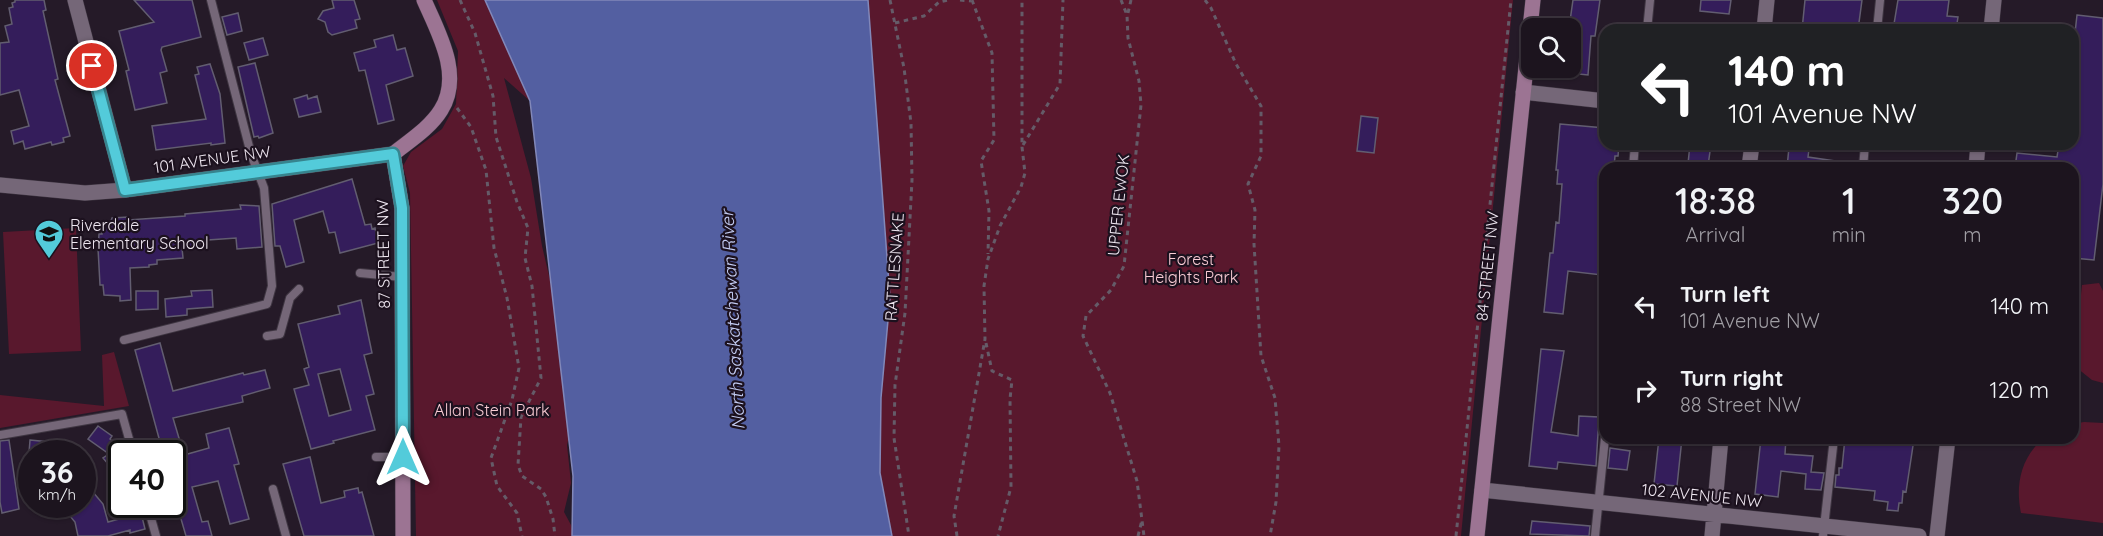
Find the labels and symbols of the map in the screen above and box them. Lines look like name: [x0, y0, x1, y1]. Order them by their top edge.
pin: [66, 40, 117, 91]
street label: 101 AVENUE NW: [152, 141, 272, 177]
street label: UPPER EWOK: [1103, 153, 1133, 257]
street label: 87 STREET NW: [372, 199, 394, 309]
water label: North Saskatchewan River: [715, 207, 750, 431]
street label: 84 STREET NW: [1471, 210, 1503, 322]
street label: RATTLESNAKE: [880, 212, 908, 322]
place label: Riverdale Elementary School: [70, 215, 209, 253]
school or university icon: Riverdale Elementary School: [33, 218, 65, 260]
park label: Forest Heights Park: [1144, 249, 1238, 287]
park label: Allan Stein Park: [434, 400, 550, 420]
position arrow: [371, 425, 435, 489]
speed limit sign: 40: [108, 440, 186, 518]
street label: 102 AVENUE NW: [1641, 479, 1763, 511]

